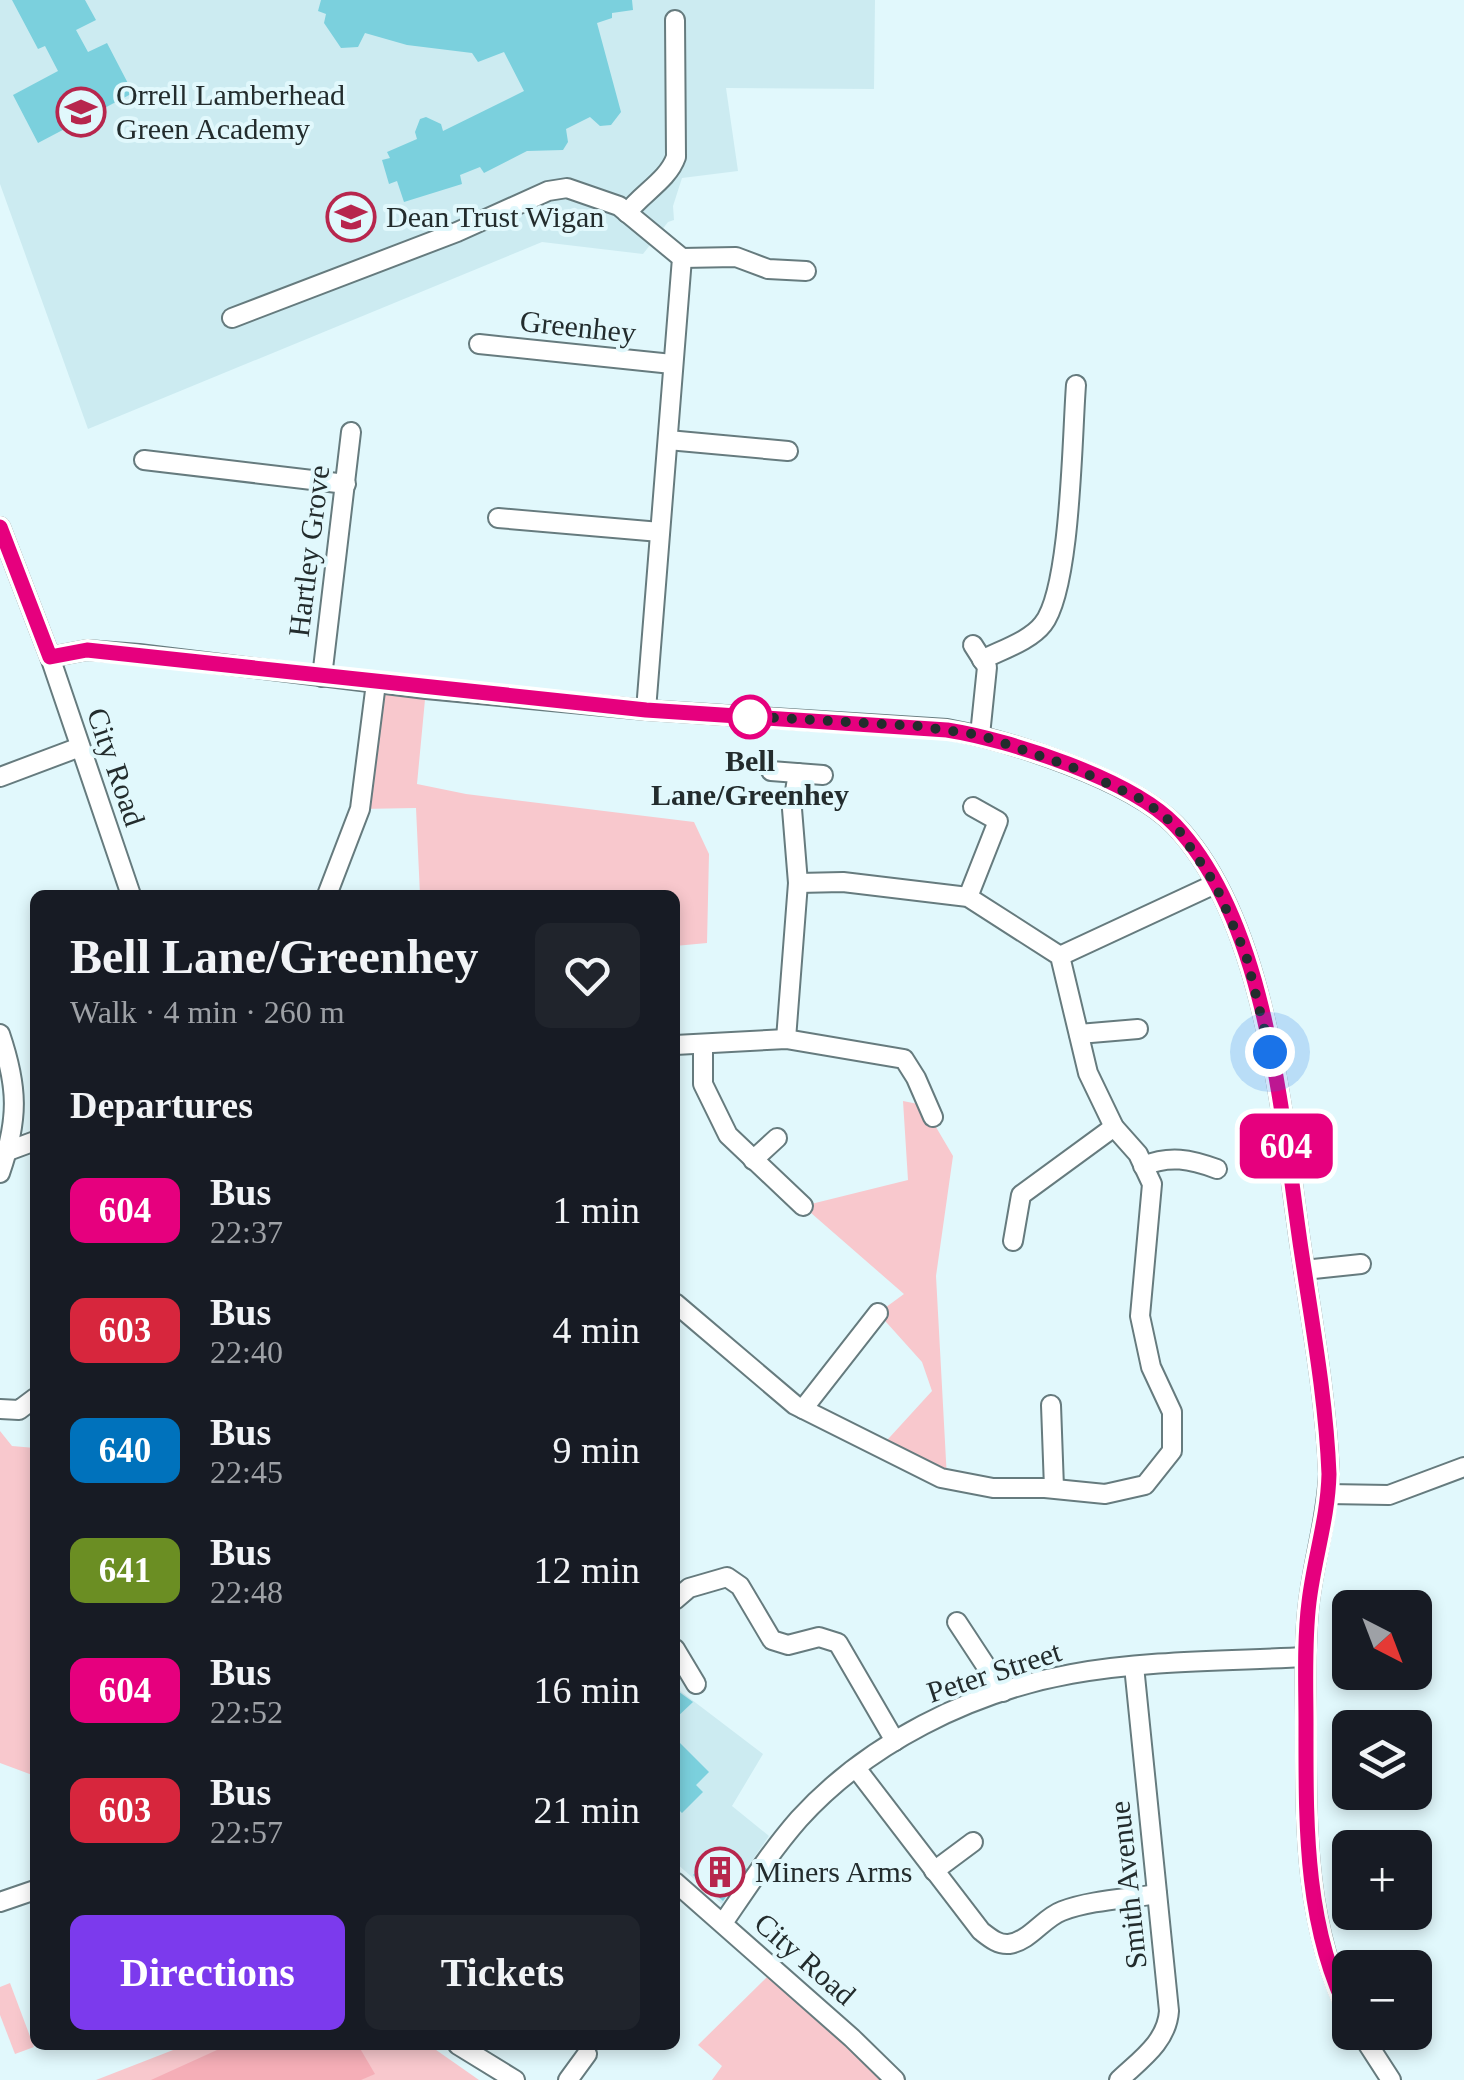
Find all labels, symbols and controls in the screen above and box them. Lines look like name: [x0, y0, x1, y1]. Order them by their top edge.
place label: Orrell Lamberhead Green Academy: [116, 78, 345, 145]
school or university icon: Orrell Lamberhead Green Academy: [55, 86, 107, 138]
school or university icon: Dean Trust Wigan: [325, 191, 377, 243]
place label: Dean Trust Wigan: [386, 200, 604, 233]
street label: Greenhey: [518, 304, 638, 349]
street label: Hartley Grove: [282, 463, 335, 639]
marker: Bell Lane/Greenhey: [729, 696, 771, 738]
street label: City Road: [81, 704, 152, 830]
place label: Bell Lane/Greenhey: [651, 744, 849, 811]
button: heart: [535, 923, 640, 1028]
text: Bell Lane/Greenhey: [70, 930, 478, 983]
text: Walk · 4 min · 260 m: [70, 994, 345, 1030]
your location: [1245, 1027, 1295, 1077]
text: Departures: [70, 1084, 253, 1126]
line badge: 604: [1228, 1114, 1344, 1178]
text: 604: [1260, 1127, 1312, 1166]
text: Bus: [210, 1171, 271, 1213]
text: 1 min: [552, 1189, 640, 1231]
text: 604: [99, 1191, 151, 1230]
text: 22:37: [210, 1214, 283, 1250]
text: Bus: [210, 1291, 271, 1333]
text: 4 min: [552, 1309, 640, 1351]
text: 603: [99, 1311, 151, 1350]
text: 22:40: [210, 1334, 283, 1370]
text: Bus: [210, 1411, 271, 1453]
text: 9 min: [552, 1429, 640, 1471]
text: 640: [99, 1431, 151, 1470]
text: 22:45: [210, 1454, 283, 1490]
text: Bus: [210, 1531, 271, 1573]
text: 12 min: [533, 1549, 640, 1591]
text: 641: [99, 1551, 151, 1590]
text: 22:48: [210, 1574, 283, 1610]
north arrow: [1332, 1590, 1432, 1690]
map controls: [1332, 1590, 1432, 2050]
street label: Peter Street: [923, 1634, 1066, 1709]
text: Bus: [210, 1651, 271, 1693]
text: 16 min: [533, 1669, 640, 1711]
text: 604: [99, 1671, 151, 1710]
text: 22:52: [210, 1694, 283, 1730]
button: layers: [1332, 1710, 1432, 1810]
text: Bus: [210, 1771, 271, 1813]
text: 21 min: [533, 1789, 640, 1831]
text: 603: [99, 1791, 151, 1830]
street label: Smith Avenue: [1102, 1799, 1153, 1971]
text: 22:57: [210, 1814, 283, 1850]
button: +: [1332, 1830, 1432, 1930]
building icon: Miners Arms: [694, 1846, 746, 1898]
place label: Miners Arms: [755, 1855, 913, 1888]
street label: City Road: [748, 1906, 862, 2011]
button: Directions: [70, 1915, 345, 2030]
button: Tickets: [365, 1915, 640, 2030]
button: −: [1332, 1950, 1432, 2050]

